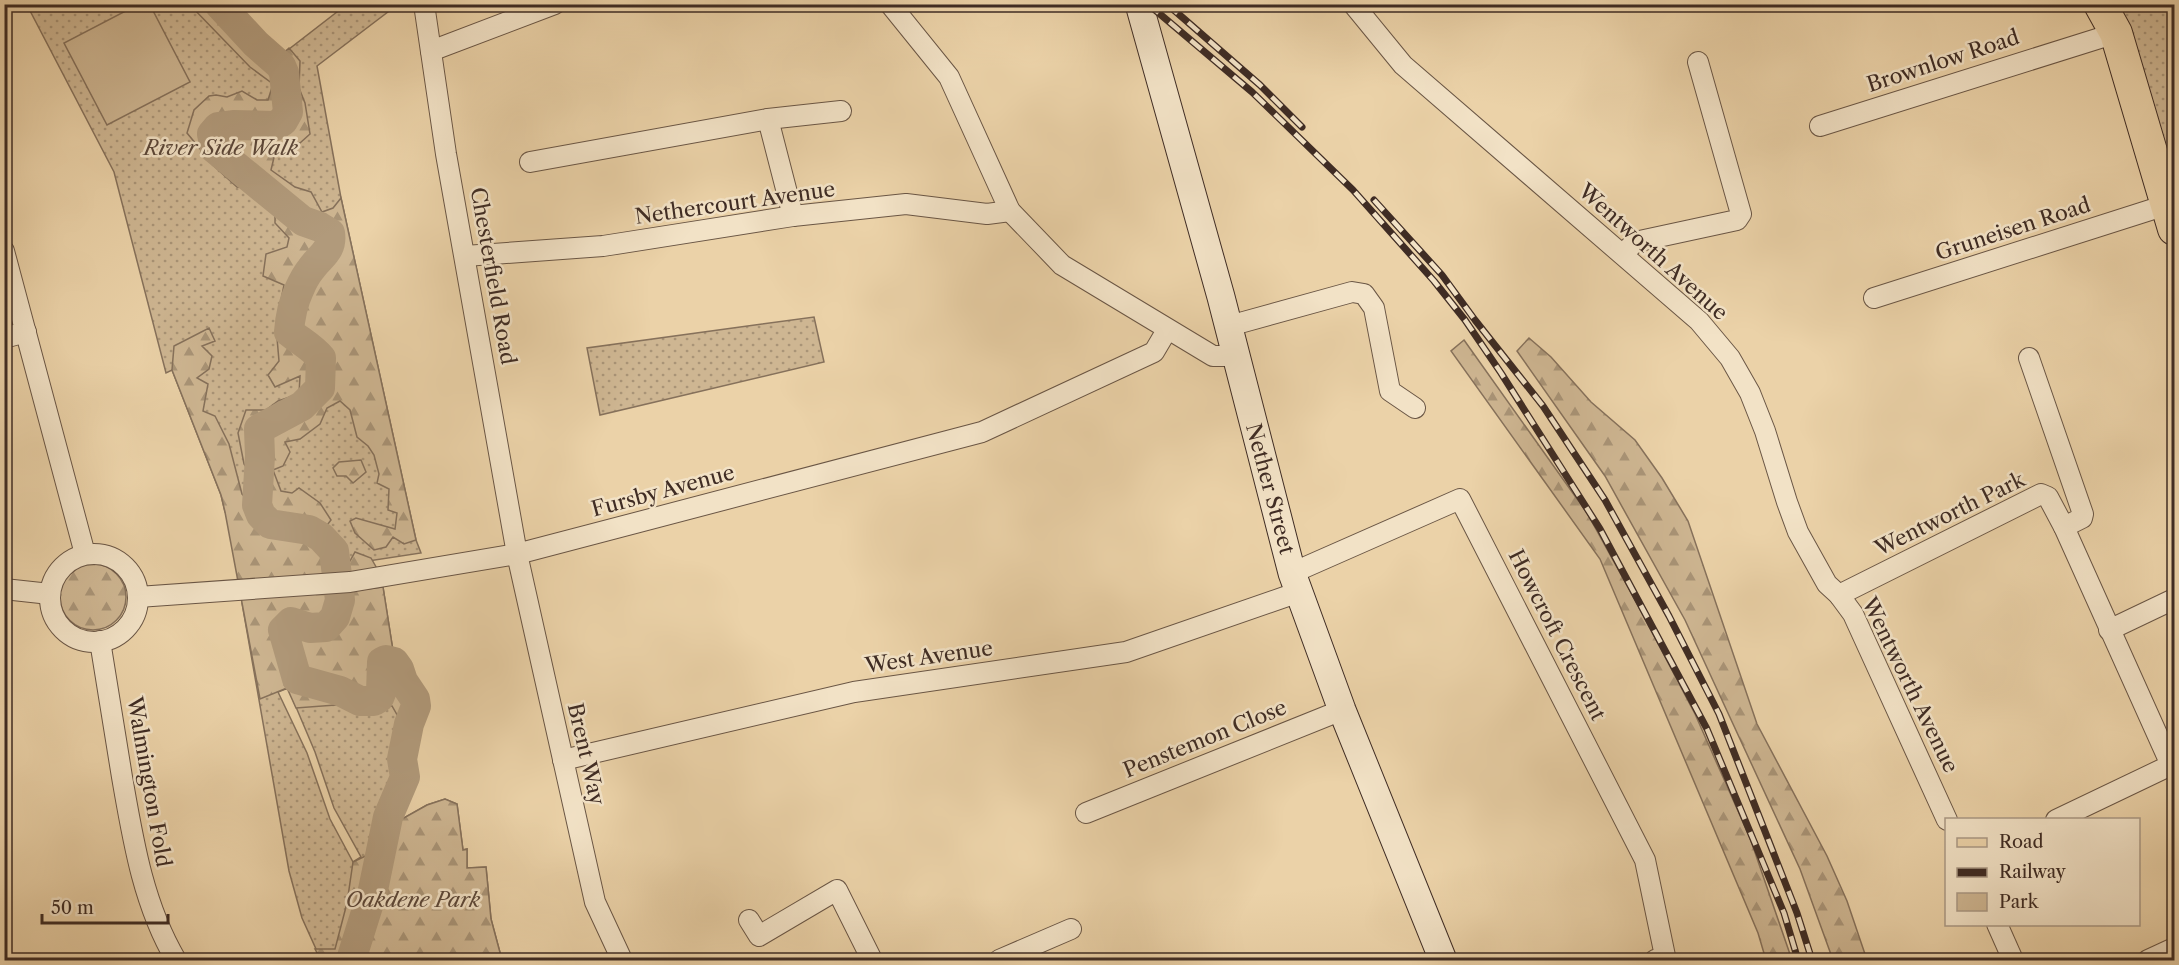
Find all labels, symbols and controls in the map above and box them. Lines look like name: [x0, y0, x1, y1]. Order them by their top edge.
street label: Brownlow Road: [1864, 24, 2022, 97]
park label: River Side Walk: [142, 135, 298, 160]
street label: Nethercourt Avenue: [633, 176, 837, 229]
street label: Wentworth Avenue: [1573, 177, 1733, 325]
street label: Chesterfield Road: [466, 185, 521, 367]
street label: Gruneisen Road: [1932, 192, 2094, 265]
street label: Nether Street: [1241, 421, 1300, 558]
street label: Fursby Avenue: [589, 459, 737, 522]
street label: Wentworth Park: [1870, 466, 2030, 561]
street label: Howcroft Crescent: [1504, 545, 1612, 725]
street label: Wentworth Avenue: [1857, 592, 1964, 777]
street label: West Avenue: [862, 635, 994, 678]
street label: Walmington Fold: [122, 694, 177, 869]
street label: Penstemon Close: [1120, 694, 1290, 783]
street label: Brent Way: [563, 701, 610, 807]
legend: [1945, 818, 2140, 926]
text: Road: [1999, 831, 2044, 853]
text: Railway: [1999, 861, 2067, 883]
scale bar: [42, 887, 168, 925]
park label: Oakdene Park: [346, 887, 481, 912]
text: Park: [1999, 891, 2040, 913]
text: 50 m: [51, 897, 94, 919]

